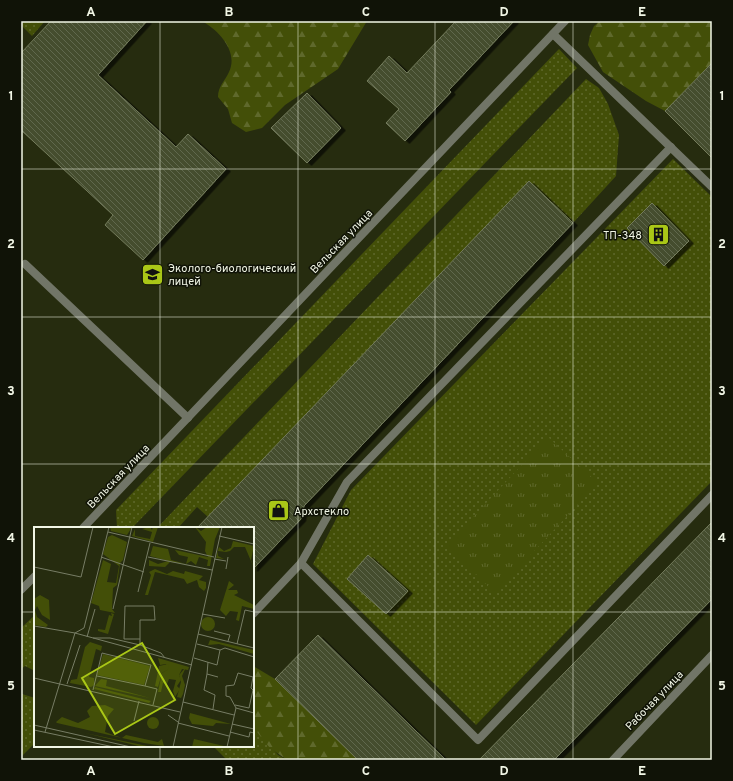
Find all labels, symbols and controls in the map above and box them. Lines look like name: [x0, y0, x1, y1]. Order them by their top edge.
text: A: [86, 5, 96, 21]
text: B: [225, 5, 234, 21]
text: C: [362, 5, 370, 21]
text: D: [499, 5, 509, 21]
text: E: [638, 5, 646, 21]
text: 1: [8, 89, 14, 105]
text: 1: [719, 89, 725, 105]
street label: Вельская улица: [308, 206, 376, 277]
building icon: ТП-348: [645, 222, 671, 248]
place label: ТП-348: [603, 229, 642, 243]
text: 2: [7, 237, 15, 253]
text: 2: [718, 237, 726, 253]
school or university icon: Эколого-биологический лицей: [139, 261, 165, 287]
place label: Эколого-биологический лицей: [168, 262, 296, 289]
text: 3: [7, 384, 15, 400]
text: 3: [718, 384, 726, 400]
street label: Вельская улица: [85, 441, 153, 512]
shop icon: Архстекло: [265, 498, 291, 524]
place label: Архстекло: [294, 505, 349, 519]
inset map: [34, 527, 254, 747]
text: 4: [7, 531, 15, 547]
text: 4: [718, 531, 726, 547]
street label: Рабочая улица: [623, 668, 687, 733]
text: 5: [7, 679, 15, 695]
text: 5: [718, 679, 726, 695]
text: A: [86, 764, 96, 780]
text: B: [225, 764, 234, 780]
text: C: [362, 764, 370, 780]
text: D: [499, 764, 509, 780]
text: E: [638, 764, 646, 780]

